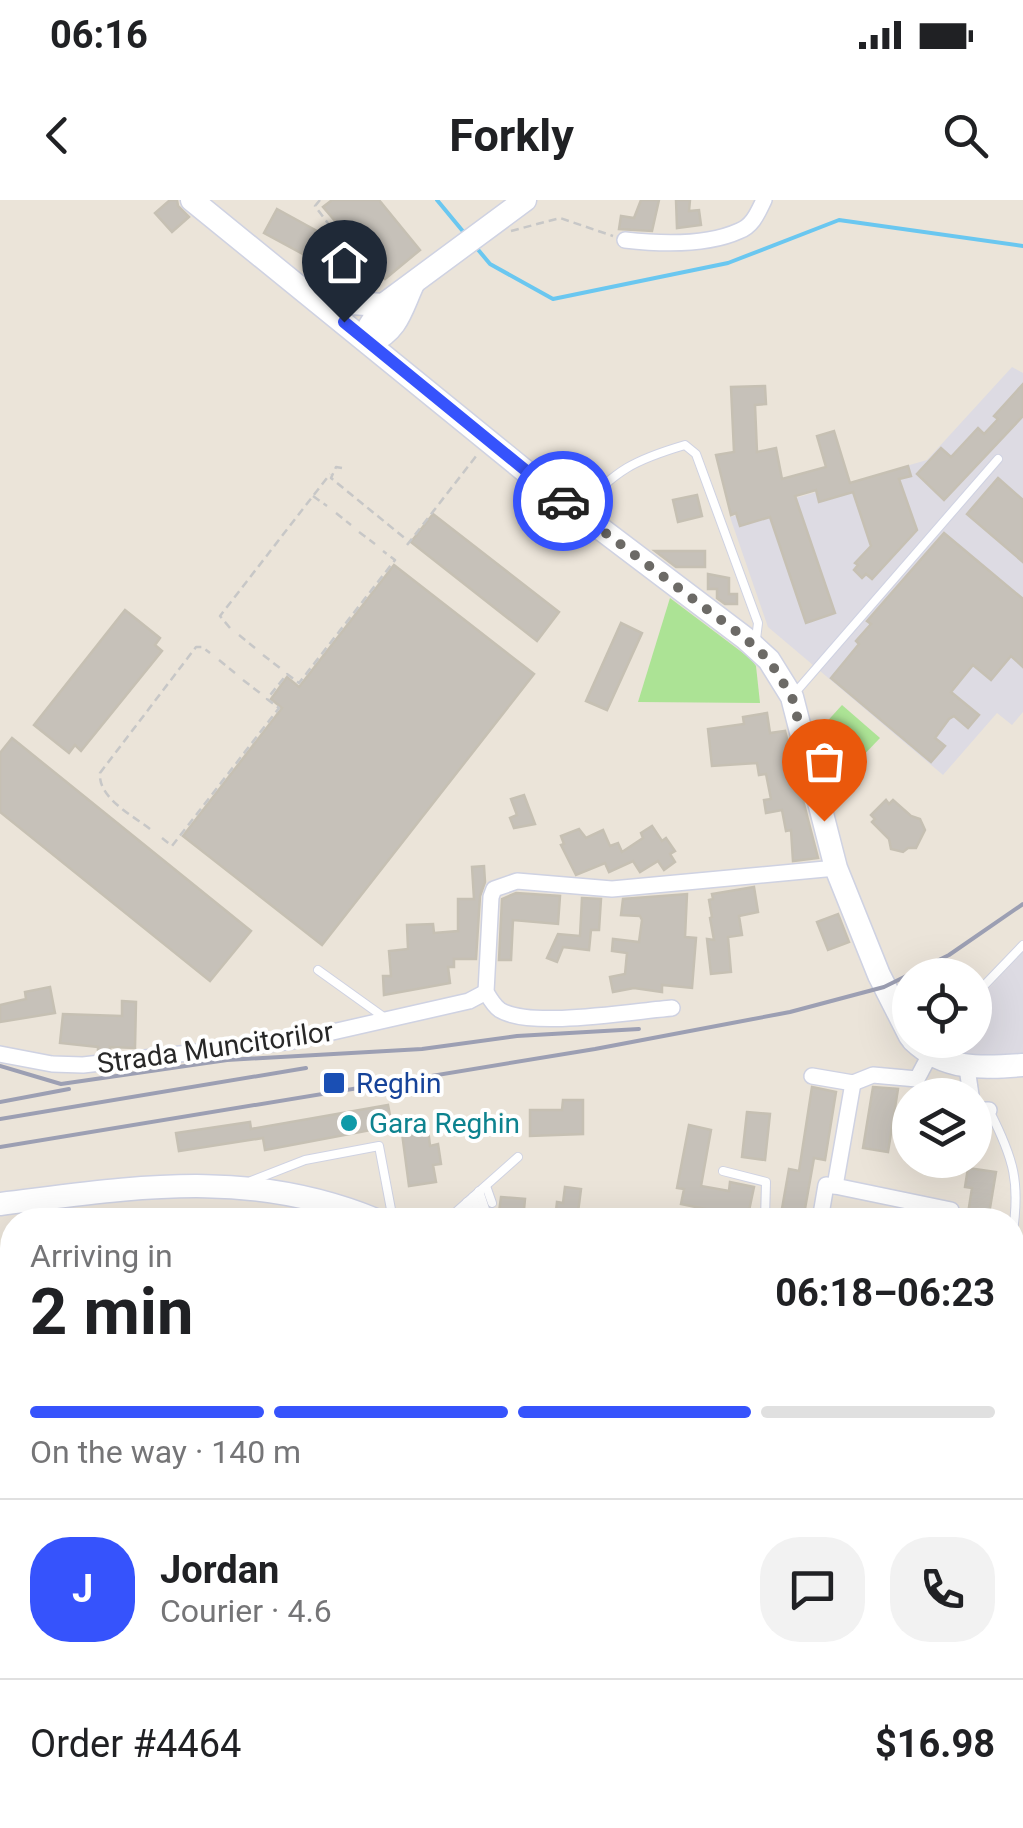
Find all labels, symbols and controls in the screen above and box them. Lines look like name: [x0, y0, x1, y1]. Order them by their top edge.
text: 06:16: [50, 13, 148, 57]
icon: back: [30, 108, 85, 163]
icon: search: [938, 108, 993, 163]
text: Forkly: [449, 109, 574, 162]
pin: [302, 220, 387, 323]
icon: home: [317, 235, 372, 290]
courier: [513, 451, 613, 551]
icon: car: [536, 474, 591, 529]
pin: [782, 719, 867, 822]
icon: bag: [797, 734, 852, 789]
map controls: [892, 958, 992, 1178]
button: locate: [892, 958, 992, 1058]
street label: Strada Muncitorilor: [95, 1015, 336, 1080]
place label: Reghin: [356, 1067, 442, 1100]
marker: Reghin: [321, 1070, 347, 1096]
button: layers: [892, 1078, 992, 1178]
place label: Gara Reghin: [369, 1107, 520, 1140]
marker: Gara Reghin: [338, 1112, 360, 1134]
text: Arriving in: [30, 1237, 173, 1275]
text: 06:18–06:23: [775, 1271, 995, 1315]
text: 2 min: [30, 1274, 193, 1350]
text: On the way · 140 m: [30, 1433, 301, 1471]
button: chat: [760, 1537, 865, 1642]
button: phone: [890, 1537, 995, 1642]
text: Jordan: [160, 1548, 279, 1592]
text: J: [72, 1567, 93, 1611]
text: Courier · 4.6: [160, 1592, 332, 1630]
text: Order #4464: [30, 1722, 241, 1766]
text: $16.98: [875, 1722, 995, 1766]

